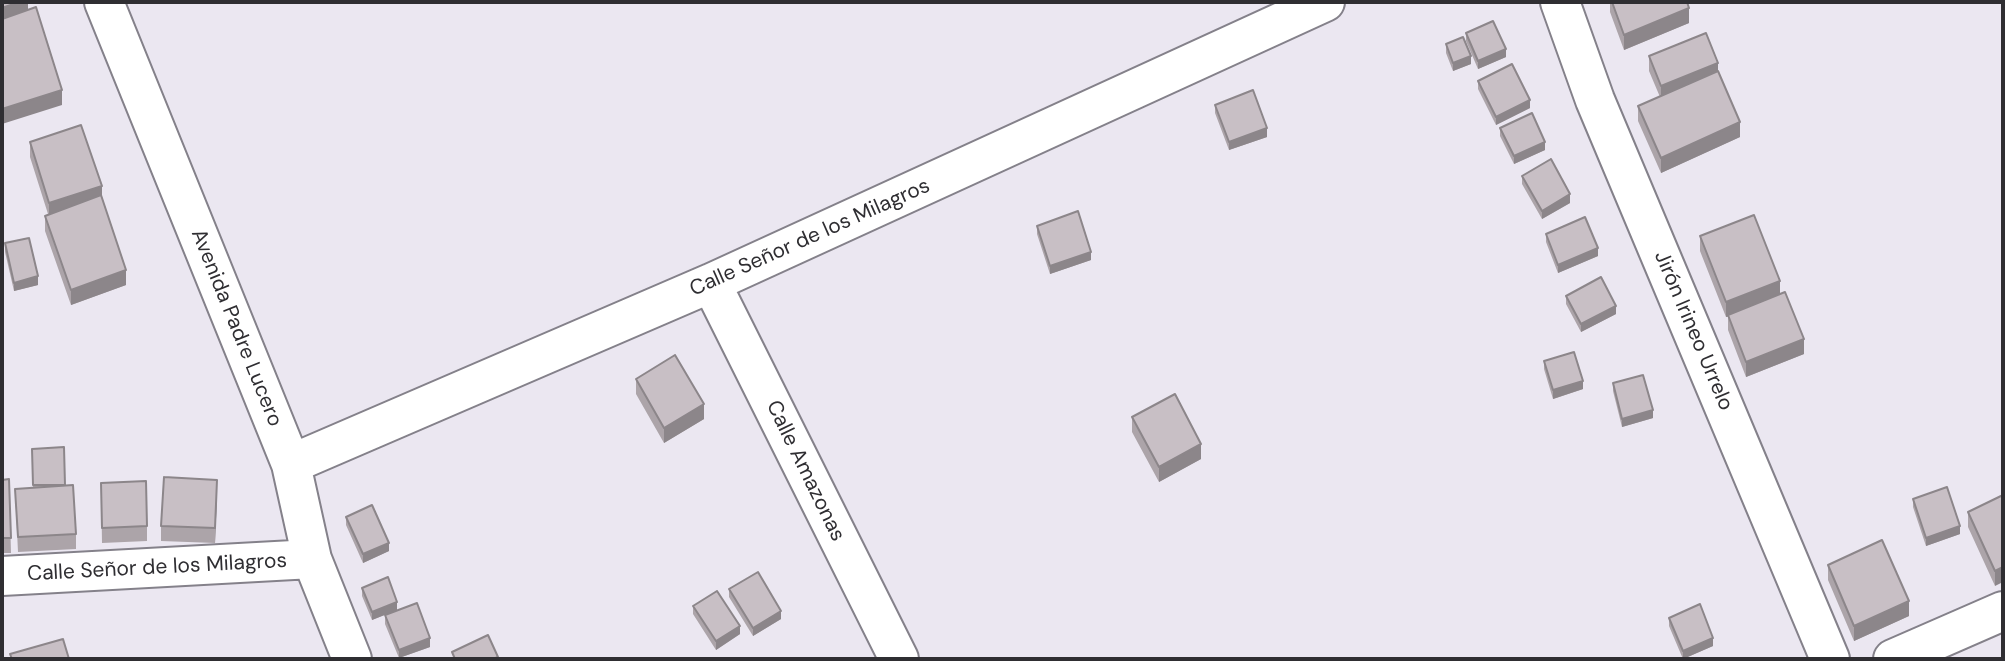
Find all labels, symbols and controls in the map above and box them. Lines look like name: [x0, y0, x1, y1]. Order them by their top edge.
street label: Calle Señor de los Milagros: [686, 174, 934, 302]
street label: Avenida Padre Lucero: [185, 226, 287, 430]
street label: Jirón Irineo Urrelo: [1648, 247, 1738, 415]
street label: Calle Amazonas: [760, 396, 850, 546]
street label: Calle Señor de los Milagros: [26, 549, 288, 587]

